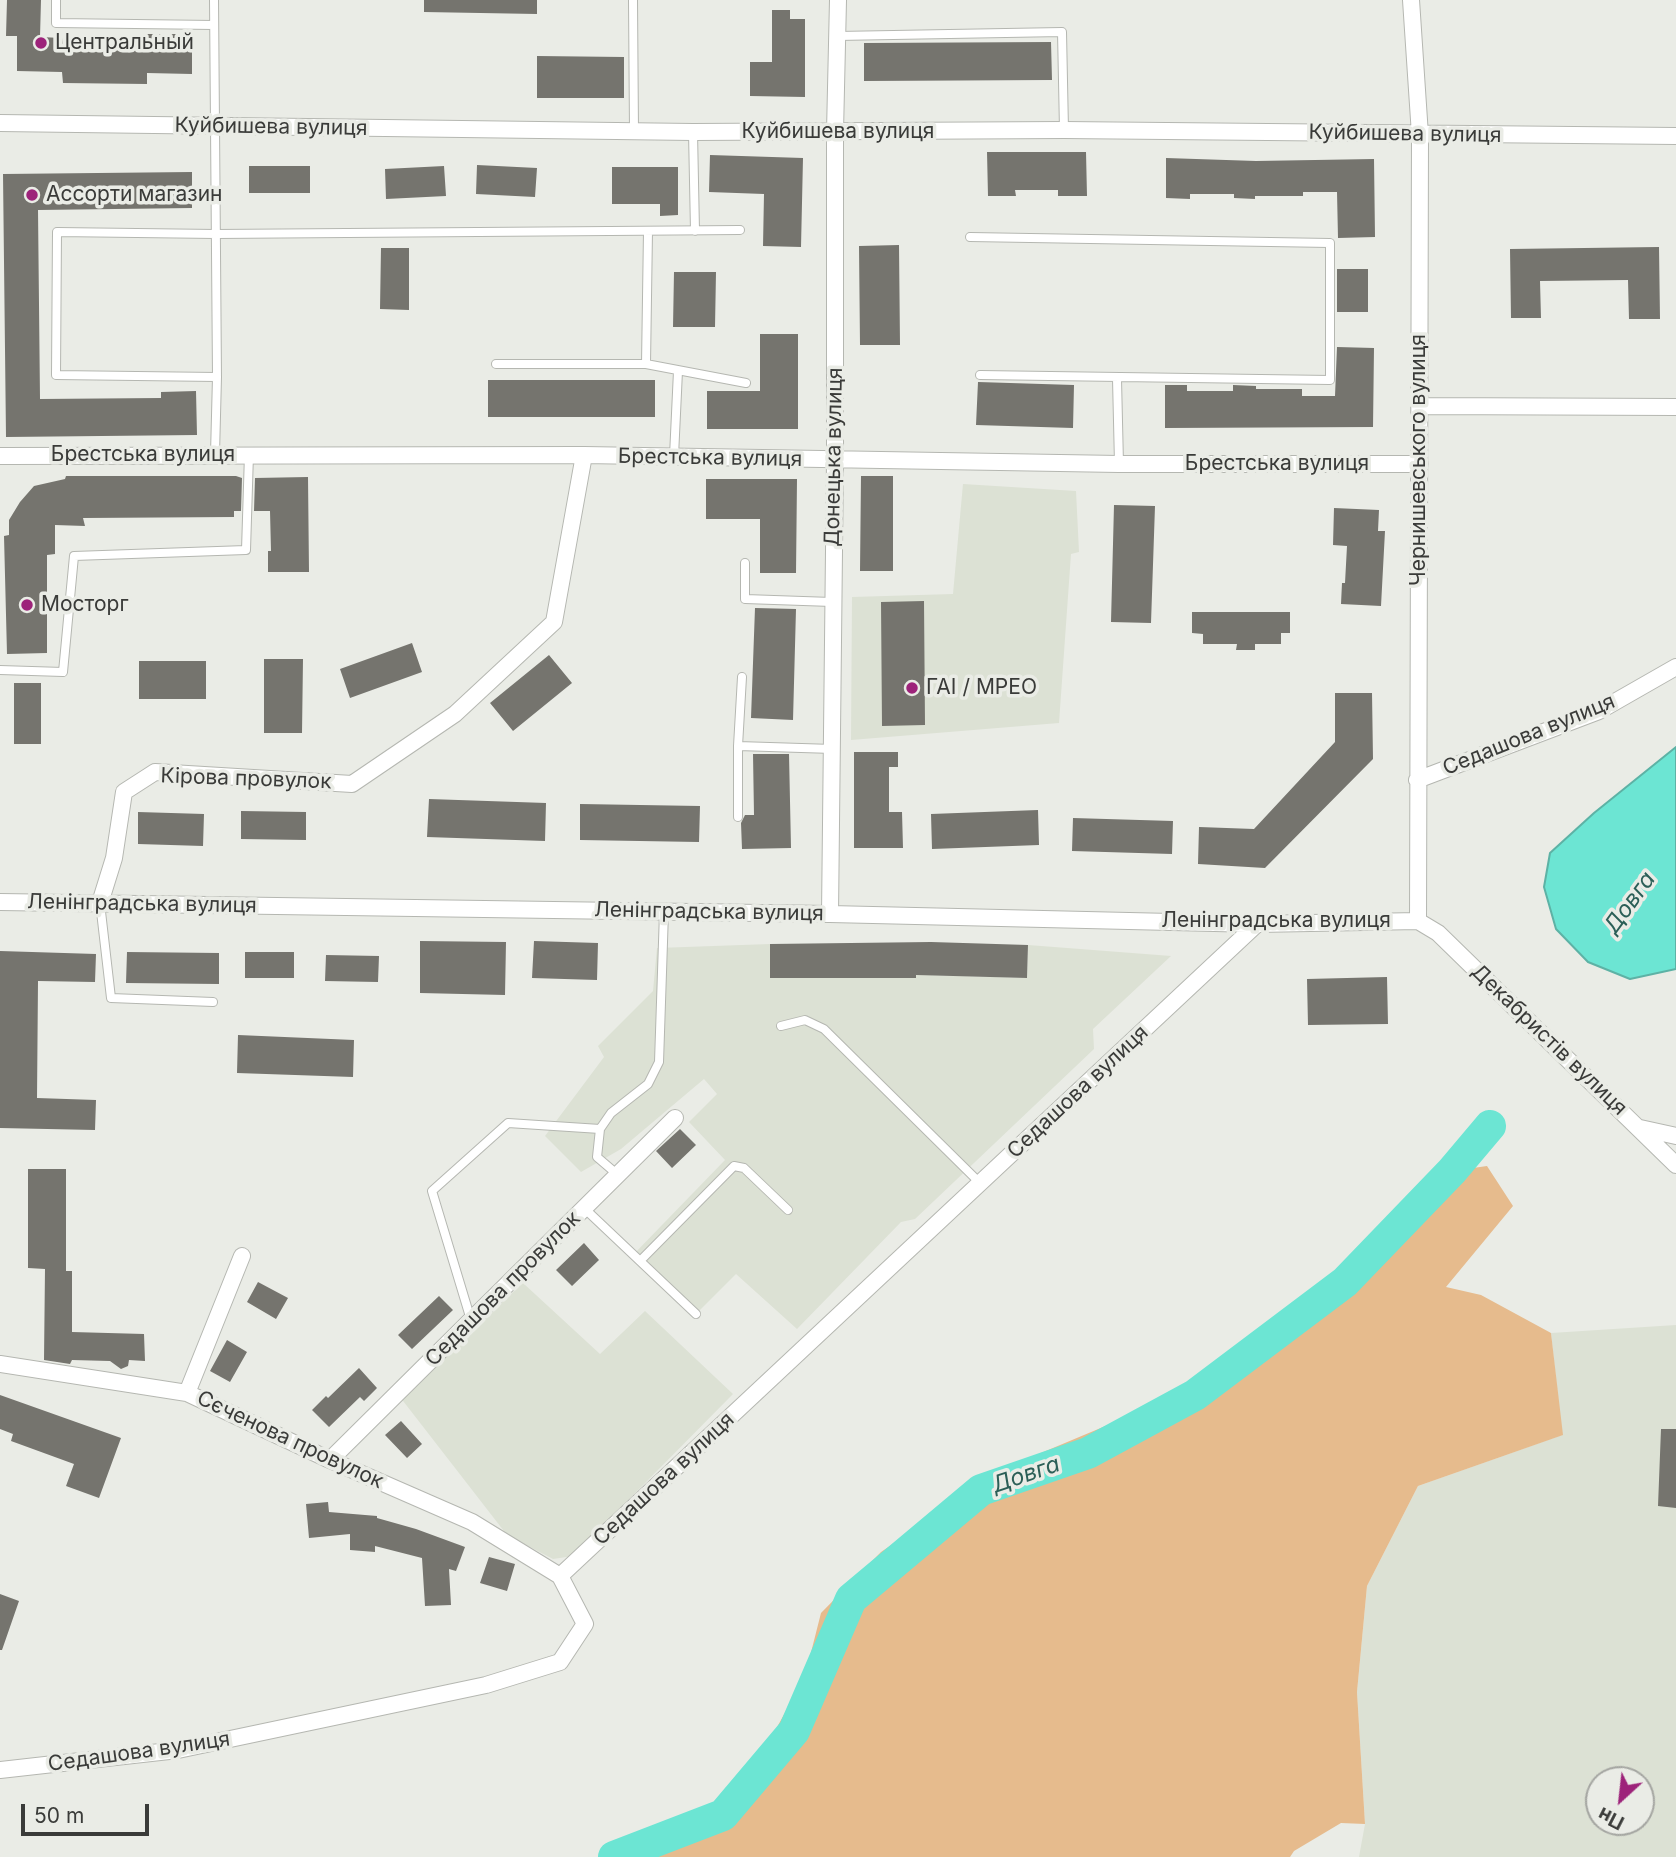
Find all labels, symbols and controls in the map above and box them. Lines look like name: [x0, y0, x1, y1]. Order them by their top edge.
place label: Центральный: [55, 30, 194, 56]
marker: Центральный: [33, 35, 49, 51]
street label: Куйбишева вулиця: [174, 113, 368, 141]
street label: Куйбишева вулиця: [742, 119, 934, 145]
street label: Куйбишева вулиця: [1308, 120, 1502, 148]
place label: Ассорти магазин: [46, 182, 222, 208]
marker: Ассорти магазин: [24, 187, 40, 203]
street label: Чернишевського вулиця: [1406, 334, 1432, 586]
street label: Донецька вулиця: [820, 367, 848, 547]
street label: Брестська вулиця: [51, 442, 235, 468]
street label: Брестська вулиця: [618, 444, 802, 472]
street label: Брестська вулиця: [1185, 451, 1369, 477]
place label: Мосторг: [41, 592, 129, 618]
marker: Мосторг: [19, 597, 35, 613]
place label: ГАІ / МРЕО: [926, 675, 1037, 701]
marker: ГАІ / МРЕО: [904, 680, 920, 696]
street label: Седашова вулиця: [1439, 689, 1619, 781]
street label: Кірова провулок: [160, 763, 332, 795]
water label: Довга: [1598, 867, 1662, 939]
street label: Ленінградська вулиця: [27, 889, 257, 919]
street label: Ленінградська вулиця: [594, 897, 824, 927]
street label: Ленінградська вулиця: [1161, 908, 1391, 934]
street label: Декабристів вулиця: [1466, 959, 1632, 1121]
street label: Седашова вулиця: [1002, 1020, 1154, 1164]
street label: Седашова провулок: [420, 1206, 586, 1372]
street label: Сєченова провулок: [193, 1386, 387, 1494]
street label: Седашова вулиця: [588, 1407, 740, 1551]
water label: Довга: [988, 1451, 1064, 1499]
street label: Седашова вулиця: [46, 1727, 232, 1777]
north arrow: [1585, 1766, 1655, 1836]
scale bar: [24, 1790, 152, 1834]
text: Пн: [1594, 1802, 1628, 1835]
text: 50 m: [34, 1803, 84, 1828]

